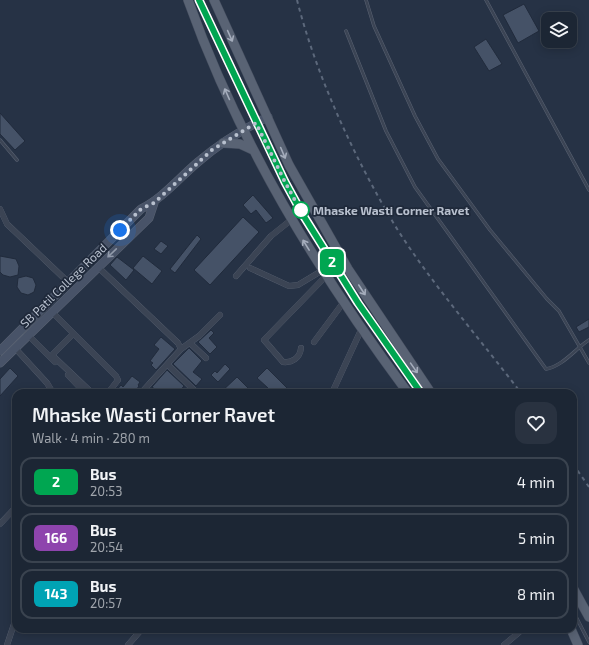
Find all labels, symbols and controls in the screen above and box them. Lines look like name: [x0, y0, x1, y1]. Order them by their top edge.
map controls: [541, 12, 577, 48]
button: layers: [541, 12, 577, 48]
one-way arrow: [227, 29, 234, 41]
one-way arrow: [223, 88, 230, 100]
one-way arrow: [280, 146, 288, 158]
marker: Mhaske Wasti Corner Ravet: [292, 201, 310, 219]
place label: Mhaske Wasti Corner Ravet: [313, 203, 470, 217]
your location: [110, 220, 130, 240]
one-way arrow: [302, 239, 310, 250]
street label: SB Patil College Road: [17, 240, 109, 330]
one-way arrow: [107, 248, 117, 258]
line badge: 2: [319, 249, 345, 275]
text: 2: [328, 253, 336, 270]
one-way arrow: [358, 284, 366, 296]
one-way arrow: [410, 362, 418, 374]
button: heart: [515, 402, 557, 444]
text: Mhaske Wasti Corner Ravet: [32, 403, 275, 426]
text: Walk · 4 min · 280 m: [32, 430, 150, 446]
text: Bus: [90, 465, 116, 483]
text: 2: [52, 473, 60, 490]
text: 4 min: [517, 473, 555, 491]
text: 20:53: [90, 483, 122, 499]
text: Bus: [90, 521, 116, 539]
text: 166: [45, 529, 67, 546]
text: 5 min: [518, 529, 555, 547]
text: 20:54: [90, 539, 123, 555]
text: Bus: [90, 577, 116, 595]
text: 143: [45, 585, 67, 602]
text: 8 min: [517, 585, 555, 603]
text: 20:57: [90, 595, 122, 611]

